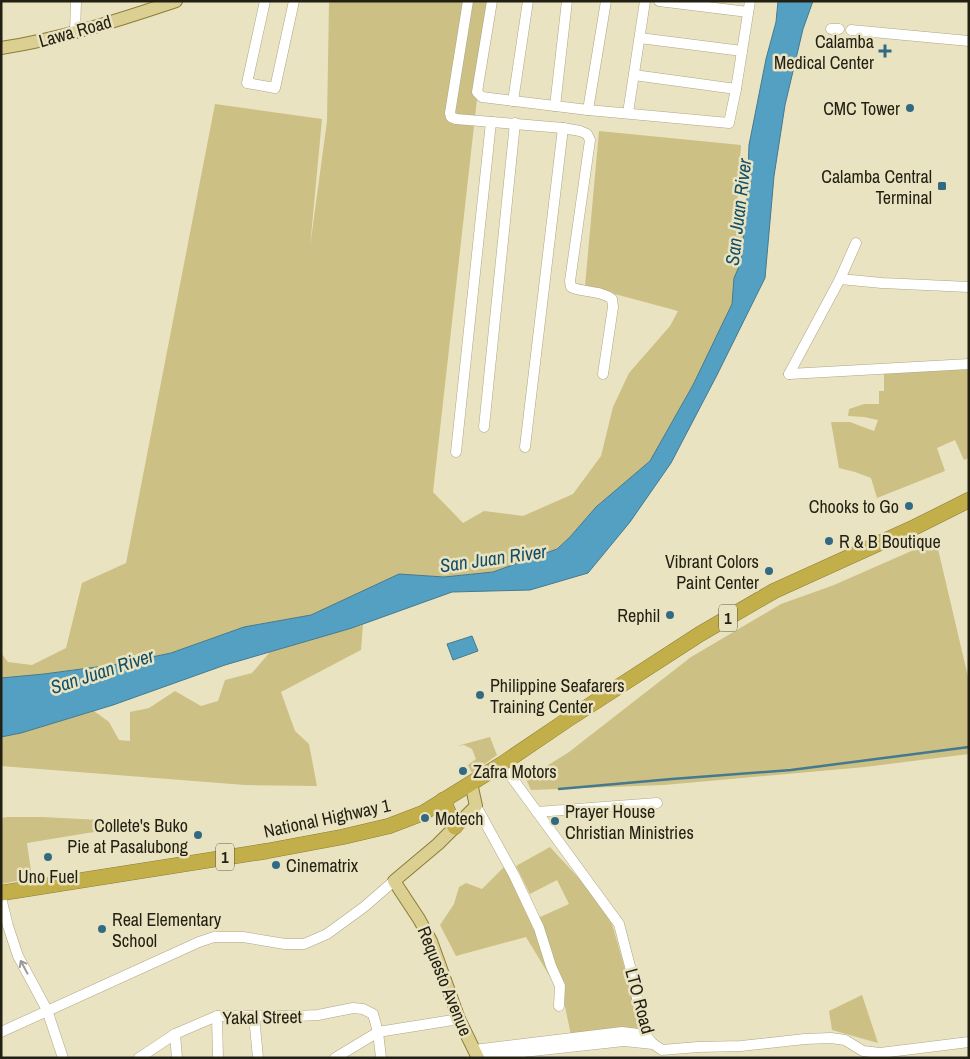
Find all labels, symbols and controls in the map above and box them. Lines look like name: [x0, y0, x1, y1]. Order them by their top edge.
street label: Lawa Road: [36, 9, 114, 53]
place label: Calamba Medical Center: [774, 29, 874, 75]
marker: Calamba Medical Center: [878, 44, 892, 58]
place label: CMC Tower: [823, 96, 900, 121]
marker: CMC Tower: [904, 102, 916, 114]
water label: San Juan River: [719, 156, 758, 267]
place label: Calamba Central Terminal: [821, 164, 932, 210]
marker: Calamba Central Terminal: [936, 180, 948, 192]
place label: Chooks to Go: [809, 494, 899, 519]
marker: Chooks to Go: [903, 500, 915, 512]
place label: R & B Boutique: [839, 529, 941, 554]
marker: R & B Boutique: [823, 535, 835, 547]
water label: San Juan River: [438, 538, 549, 578]
place label: Vibrant Colors Paint Center: [665, 549, 759, 595]
marker: Vibrant Colors Paint Center: [763, 565, 775, 577]
place label: Rephil: [617, 603, 660, 628]
road number: 1: [719, 604, 737, 632]
marker: Rephil: [664, 609, 676, 621]
water label: San Juan River: [47, 642, 158, 700]
place label: Philippine Seafarers Training Center: [490, 673, 625, 719]
marker: Philippine Seafarers Training Center: [474, 689, 486, 701]
place label: Zafra Motors: [473, 759, 557, 784]
marker: Zafra Motors: [457, 765, 469, 777]
street label: National Highway 1: [261, 792, 393, 844]
place label: Prayer House Christian Ministries: [565, 799, 694, 845]
place label: Motech: [435, 806, 483, 831]
marker: Motech: [419, 812, 431, 824]
place label: Collete's Buko Pie at Pasalubong: [67, 813, 189, 859]
marker: Prayer House Christian Ministries: [549, 815, 561, 827]
marker: Collete's Buko Pie at Pasalubong: [192, 829, 204, 841]
road number: 1: [216, 844, 234, 870]
marker: Uno Fuel: [42, 851, 54, 863]
place label: Cinematrix: [286, 853, 359, 878]
marker: Cinematrix: [270, 859, 282, 871]
place label: Uno Fuel: [18, 864, 78, 889]
place label: Real Elementary School: [112, 907, 222, 953]
street label: Requesto Avenue: [412, 922, 478, 1040]
marker: Real Elementary School: [96, 923, 108, 935]
one-way arrow: [19, 960, 29, 975]
street label: LTO Road: [619, 966, 661, 1036]
street label: Yakal Street: [222, 1004, 302, 1030]

